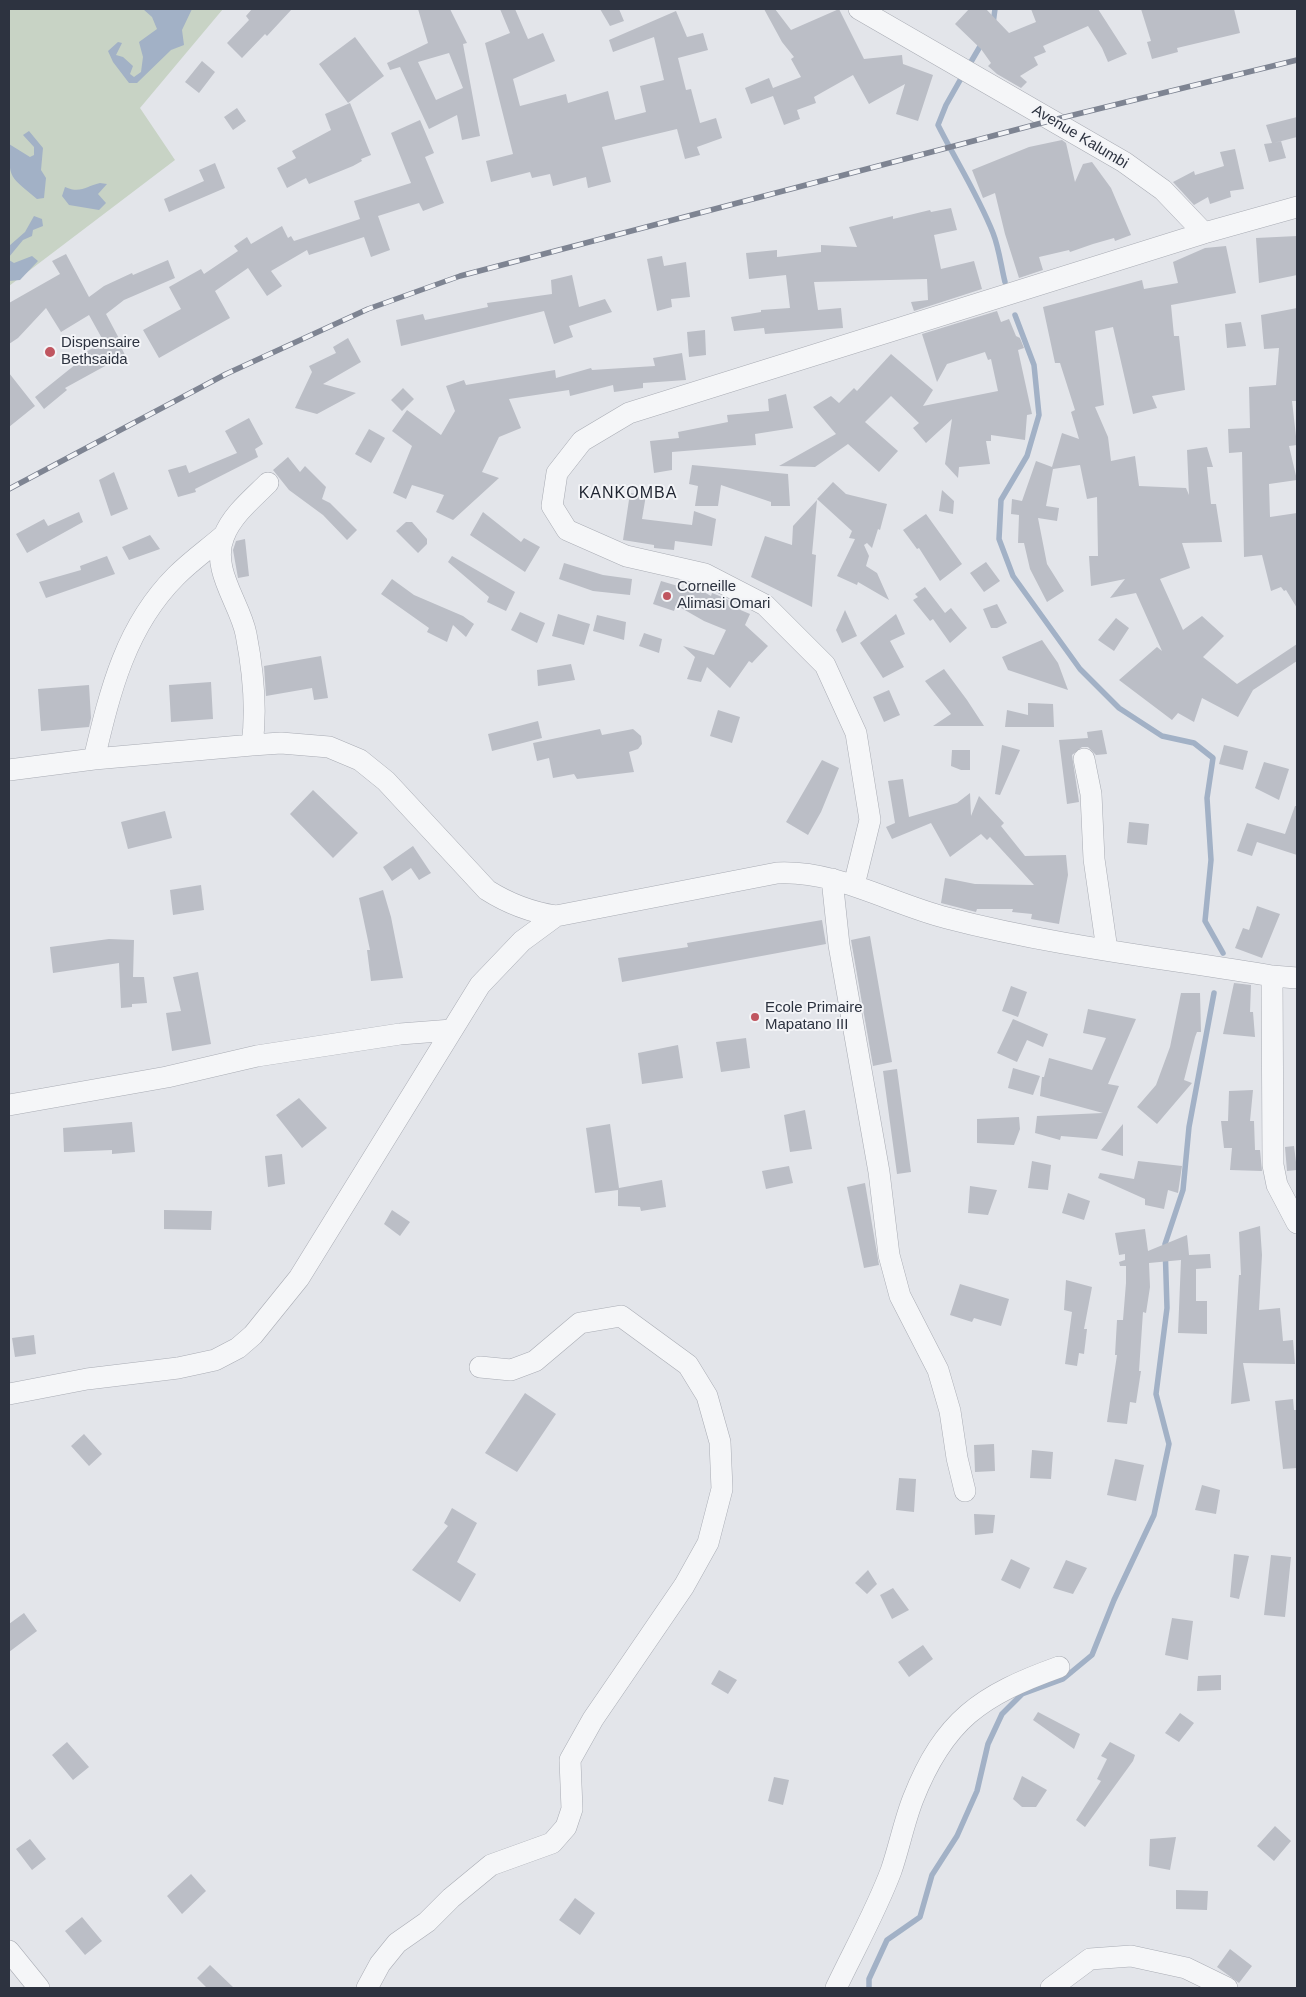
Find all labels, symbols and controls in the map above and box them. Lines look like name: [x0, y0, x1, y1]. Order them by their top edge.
street label: Avenue Kalumbi: [1029, 101, 1131, 173]
place label: Dispensaire Bethsaida: [61, 334, 140, 369]
marker: Dispensaire Bethsaida: [43, 345, 57, 359]
district label: KANKOMBA: [578, 484, 678, 504]
place label: Corneille Alimasi Omari: [677, 578, 770, 613]
marker: Corneille Alimasi Omari: [661, 590, 673, 602]
place label: Ecole Primaire Mapatano III: [765, 999, 863, 1034]
marker: Ecole Primaire Mapatano III: [749, 1011, 761, 1023]

